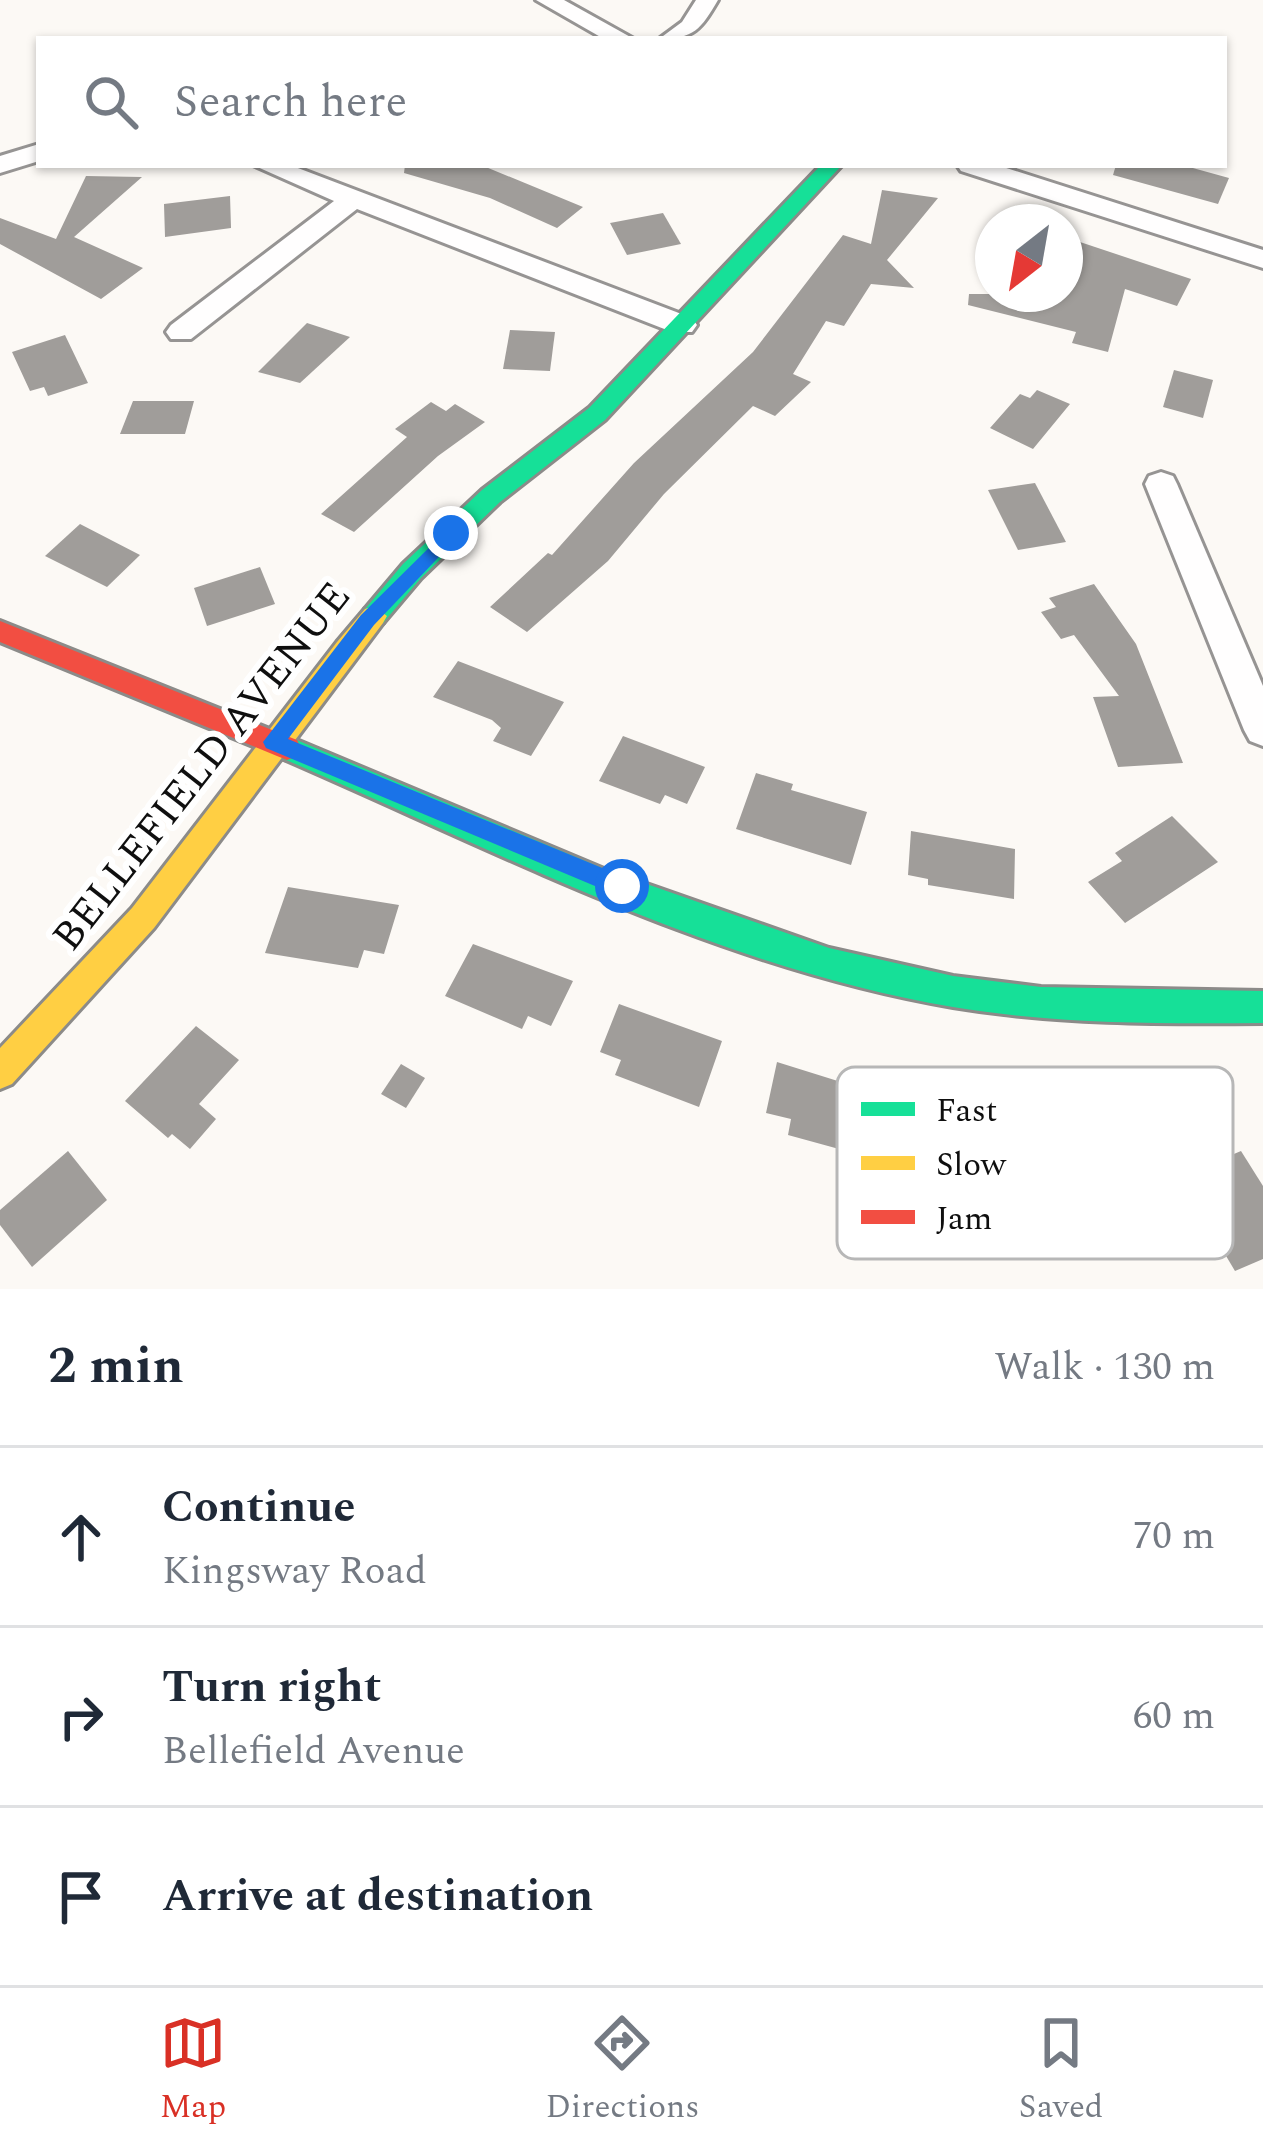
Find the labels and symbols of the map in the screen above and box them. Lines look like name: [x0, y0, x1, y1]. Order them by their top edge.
north arrow: [975, 204, 1083, 312]
route end: [424, 506, 478, 560]
street label: BELLEFIELD AVENUE: [37, 569, 367, 965]
route start: [595, 859, 649, 913]
legend: [837, 1067, 1233, 1259]
text: Fast: [936, 1086, 997, 1136]
text: Slow: [936, 1140, 1007, 1190]
text: Jam: [936, 1194, 992, 1244]

